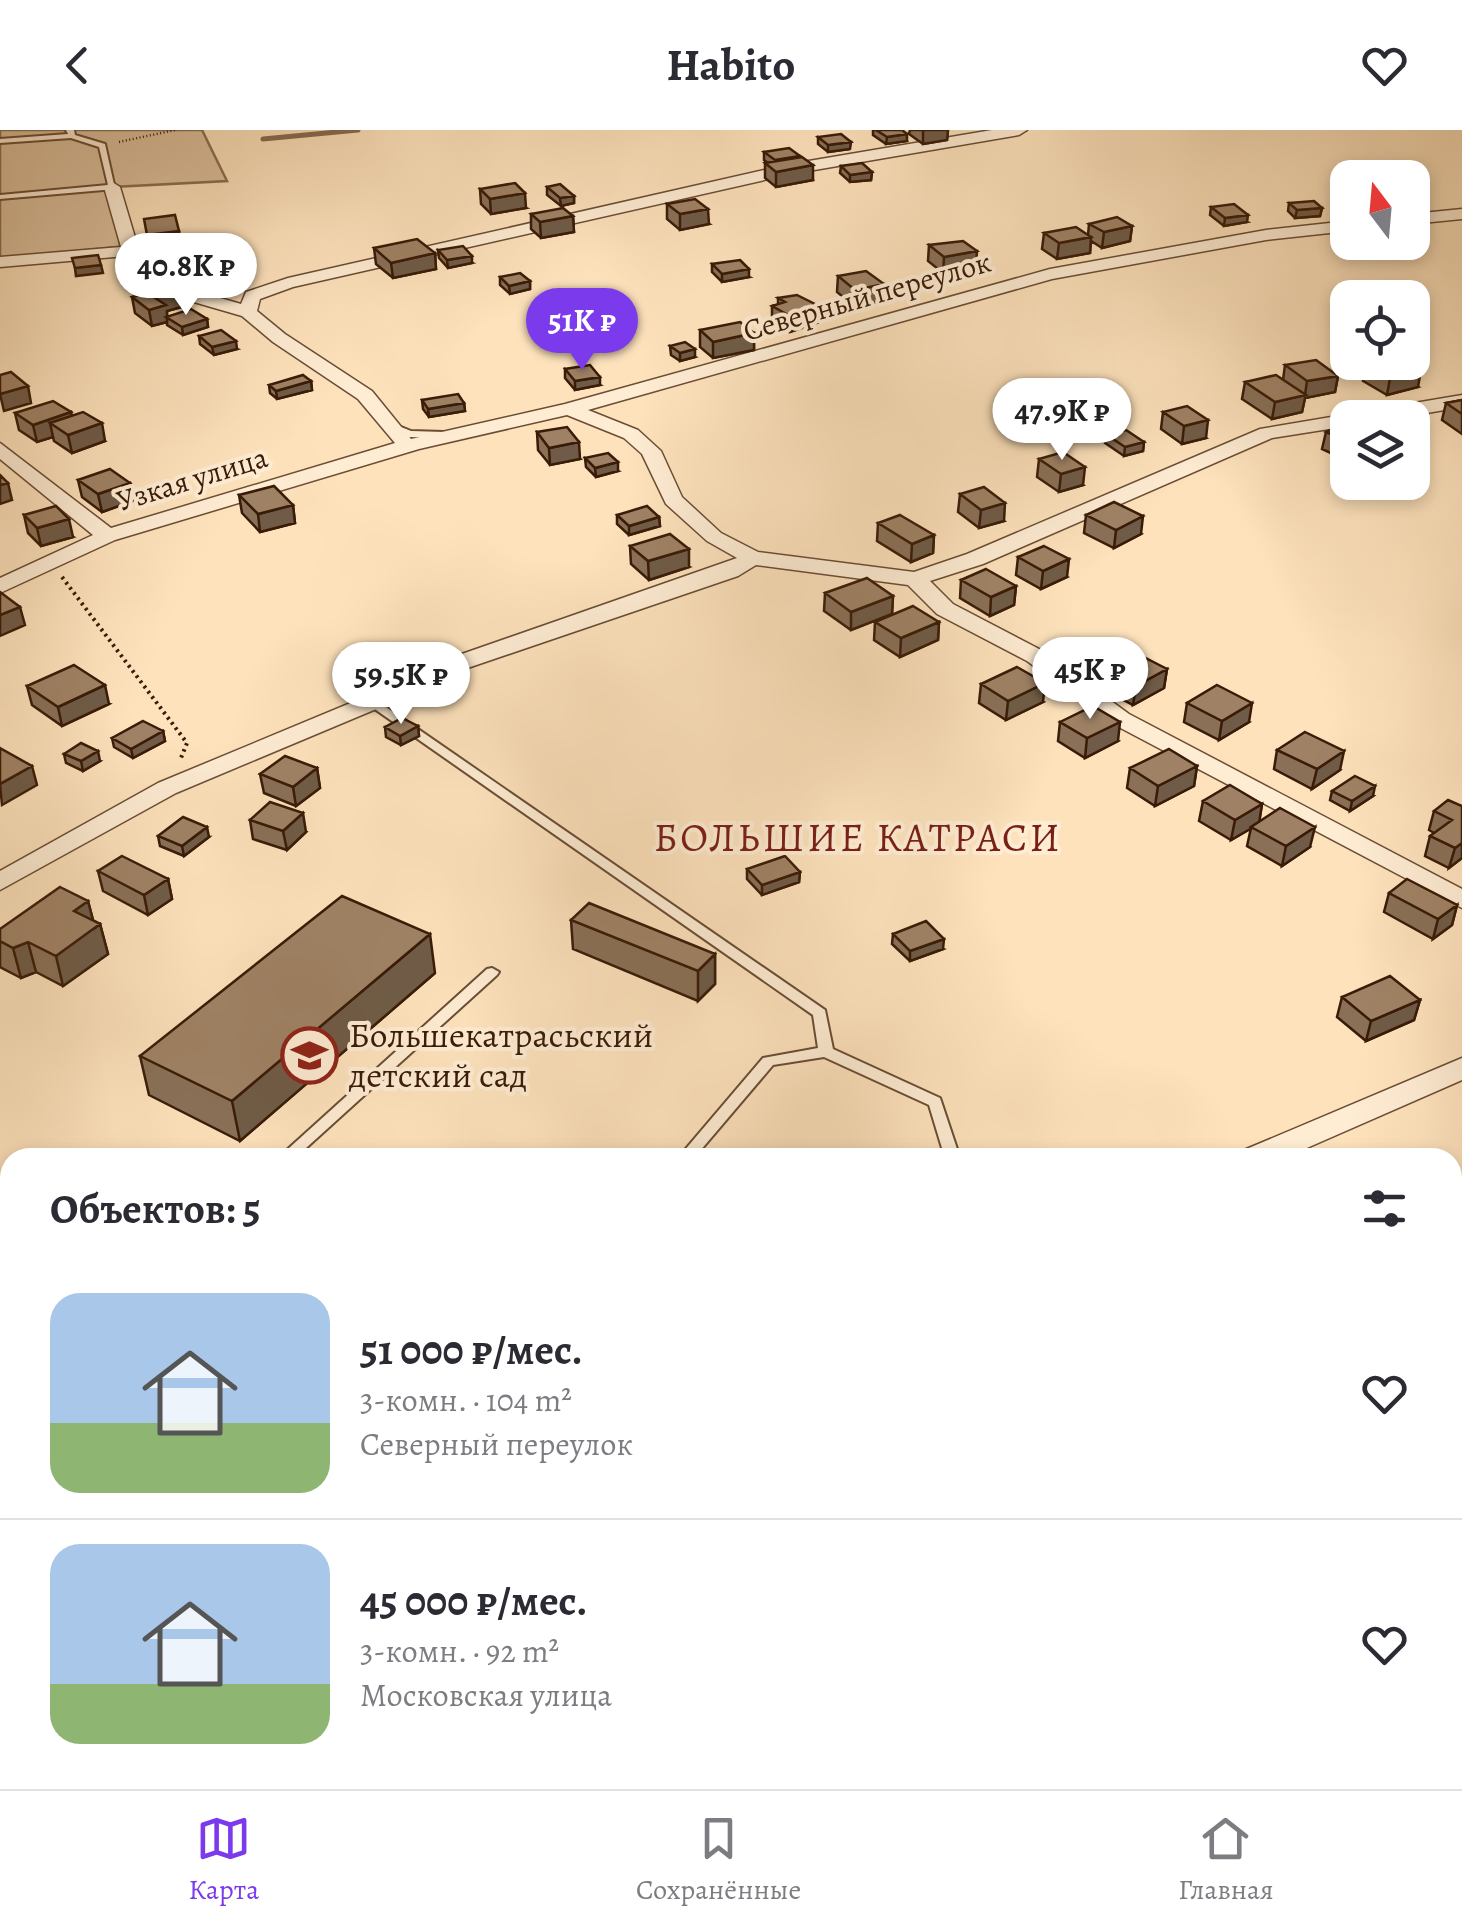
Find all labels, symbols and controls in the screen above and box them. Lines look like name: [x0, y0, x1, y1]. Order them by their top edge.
text: Habito: [666, 34, 796, 96]
icon: back: [50, 38, 105, 93]
icon: heart: [1357, 38, 1412, 93]
north arrow: [1330, 160, 1430, 260]
map controls: [1330, 160, 1430, 500]
pin: 40.8K ₽: [94, 233, 278, 318]
street label: Северный переулок: [738, 241, 996, 351]
text: 40.8K ₽: [137, 243, 235, 287]
button: locate: [1330, 280, 1430, 380]
pin: 51K ₽: [512, 288, 652, 373]
text: 51K ₽: [548, 298, 616, 342]
pin: 47.9K ₽: [970, 378, 1154, 463]
text: 47.9K ₽: [1014, 388, 1110, 432]
button: layers: [1330, 400, 1430, 500]
street label: Узкая улица: [112, 437, 273, 521]
pin: 45K ₽: [1020, 637, 1160, 722]
pin: 59.5K ₽: [309, 642, 493, 727]
text: 45K ₽: [1054, 647, 1126, 691]
text: 59.5K ₽: [354, 652, 448, 696]
district label: БОЛЬШИЕ КАТРАСИ: [654, 810, 1062, 865]
place label: Большекатрасьский детский сад: [348, 1011, 653, 1099]
school or university icon: Большекатрасьский детский сад: [280, 1025, 340, 1085]
text: Объектов: 5: [50, 1180, 261, 1237]
icon: filters: [1357, 1181, 1412, 1236]
text: 51 000 ₽/мес.: [360, 1321, 583, 1378]
icon: home: [130, 1333, 250, 1453]
icon: heart: [1357, 1366, 1412, 1421]
text: 3-комн. · 104 m²: [360, 1378, 572, 1422]
text: Северный переулок: [360, 1422, 633, 1466]
text: 45 000 ₽/мес.: [360, 1572, 587, 1629]
icon: home: [130, 1584, 250, 1704]
icon: heart: [1357, 1617, 1412, 1672]
text: 3-комн. · 92 m²: [360, 1629, 559, 1673]
text: Московская улица: [360, 1673, 612, 1717]
tab: Карта: [189, 1811, 259, 1909]
tab: Сохранённые: [636, 1811, 801, 1909]
tab: Главная: [1178, 1811, 1273, 1909]

